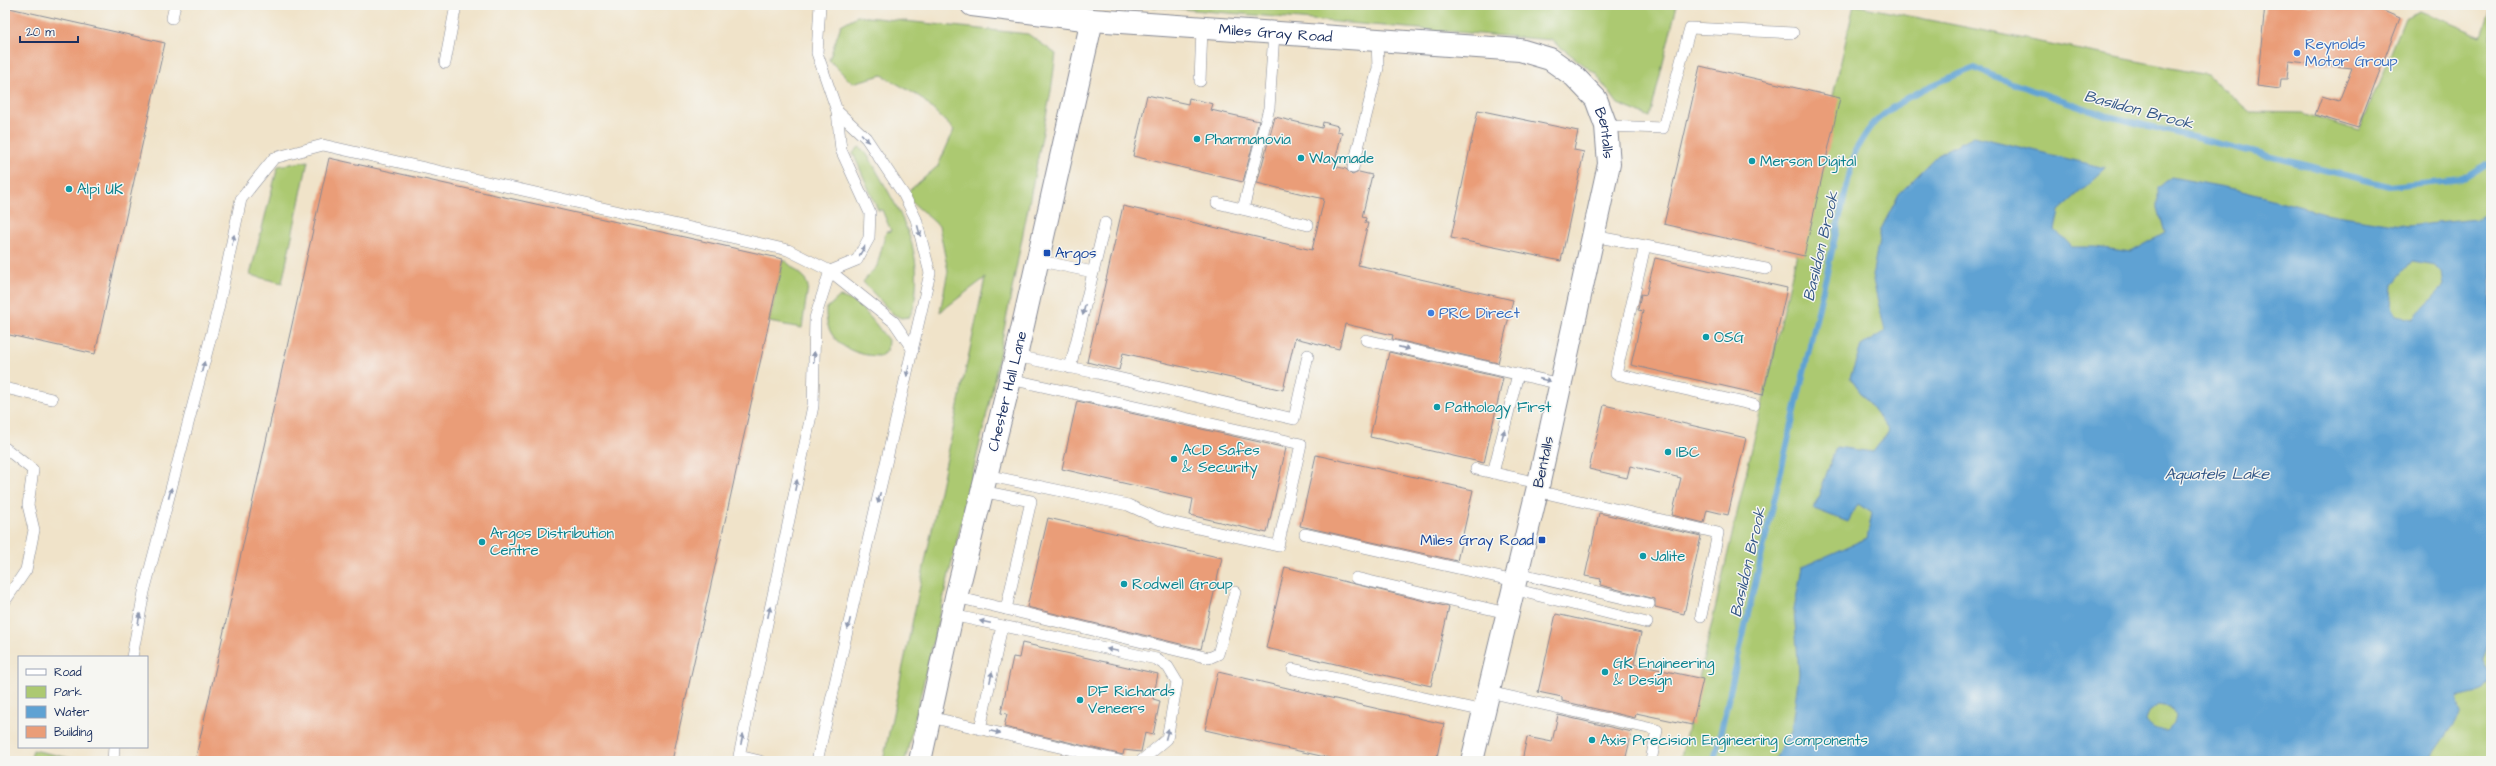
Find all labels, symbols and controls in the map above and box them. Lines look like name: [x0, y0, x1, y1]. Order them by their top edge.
scale bar: [20, 18, 78, 44]
street label: Miles Gray Road: [1218, 19, 1333, 48]
text: 20 m: [26, 24, 55, 41]
place label: Reynolds Motor Group: [2305, 34, 2398, 72]
marker: Reynolds Motor Group: [2292, 48, 2302, 58]
water label: Basildon Brook: [2082, 85, 2197, 135]
street label: Bentalls: [1589, 104, 1619, 160]
place label: Pharmanovia: [1205, 129, 1291, 150]
one-way arrow: [861, 133, 870, 143]
marker: Pharmanovia: [1192, 134, 1202, 144]
place label: Waymade: [1309, 148, 1374, 170]
place label: Merson Digital: [1760, 151, 1856, 173]
marker: Waymade: [1296, 153, 1306, 163]
marker: Merson Digital: [1747, 156, 1757, 166]
place label: Alpi UK: [77, 179, 123, 200]
marker: Alpi UK: [64, 184, 74, 194]
water label: Basildon Brook: [1798, 188, 1845, 303]
one-way arrow: [916, 225, 922, 237]
one-way arrow: [230, 234, 236, 246]
place label: Argos: [1055, 243, 1097, 265]
one-way arrow: [858, 245, 865, 257]
marker: Argos: [1042, 248, 1052, 258]
place label: PRC Direct: [1439, 303, 1520, 324]
one-way arrow: [1080, 304, 1086, 317]
marker: PRC Direct: [1426, 308, 1436, 318]
place label: OSG: [1714, 327, 1745, 348]
street label: Chester Hall Lane: [983, 329, 1032, 454]
marker: OSG: [1701, 332, 1711, 342]
one-way arrow: [1398, 346, 1411, 352]
one-way arrow: [811, 350, 817, 363]
one-way arrow: [200, 361, 206, 373]
one-way arrow: [905, 365, 911, 377]
one-way arrow: [1539, 378, 1551, 384]
place label: Pathology First: [1445, 397, 1551, 419]
marker: Pathology First: [1432, 402, 1442, 412]
one-way arrow: [1500, 429, 1506, 441]
street label: Bentalls: [1528, 434, 1559, 490]
place label: ACD Safes & Security: [1182, 440, 1260, 479]
place label: IBC: [1676, 442, 1700, 463]
marker: IBC: [1663, 447, 1673, 457]
marker: ACD Safes & Security: [1169, 454, 1179, 464]
water label: Aquatels Lake: [2165, 463, 2271, 485]
one-way arrow: [793, 479, 799, 491]
one-way arrow: [167, 486, 173, 498]
one-way arrow: [875, 492, 881, 504]
water label: Basildon Brook: [1725, 504, 1772, 619]
place label: Argos Distribution Centre: [490, 523, 615, 561]
place label: Miles Gray Road: [1420, 530, 1534, 552]
marker: Miles Gray Road: [1537, 535, 1547, 545]
marker: Argos Distribution Centre: [477, 537, 487, 547]
place label: Jalite: [1651, 546, 1685, 567]
marker: Jalite: [1638, 551, 1648, 561]
place label: Rodwell Group: [1132, 574, 1233, 595]
marker: Rodwell Group: [1119, 579, 1129, 589]
one-way arrow: [767, 606, 773, 618]
one-way arrow: [136, 613, 142, 625]
one-way arrow: [845, 618, 851, 631]
one-way arrow: [978, 618, 991, 624]
one-way arrow: [1105, 646, 1118, 652]
place label: GK Engineering & Design: [1613, 653, 1715, 692]
legend: [18, 656, 148, 748]
text: Road: [54, 664, 82, 681]
marker: GK Engineering & Design: [1600, 667, 1610, 677]
one-way arrow: [988, 671, 994, 683]
place label: DF Richards Veneers: [1088, 681, 1176, 719]
text: Park: [54, 684, 82, 701]
marker: DF Richards Veneers: [1075, 695, 1085, 705]
text: Water: [54, 704, 90, 721]
text: Building: [54, 724, 92, 742]
one-way arrow: [1164, 727, 1170, 739]
one-way arrow: [989, 730, 1001, 736]
place label: Axis Precision Engineering Components: [1600, 730, 1869, 752]
one-way arrow: [740, 733, 746, 745]
marker: Axis Precision Engineering Components: [1587, 735, 1597, 745]

